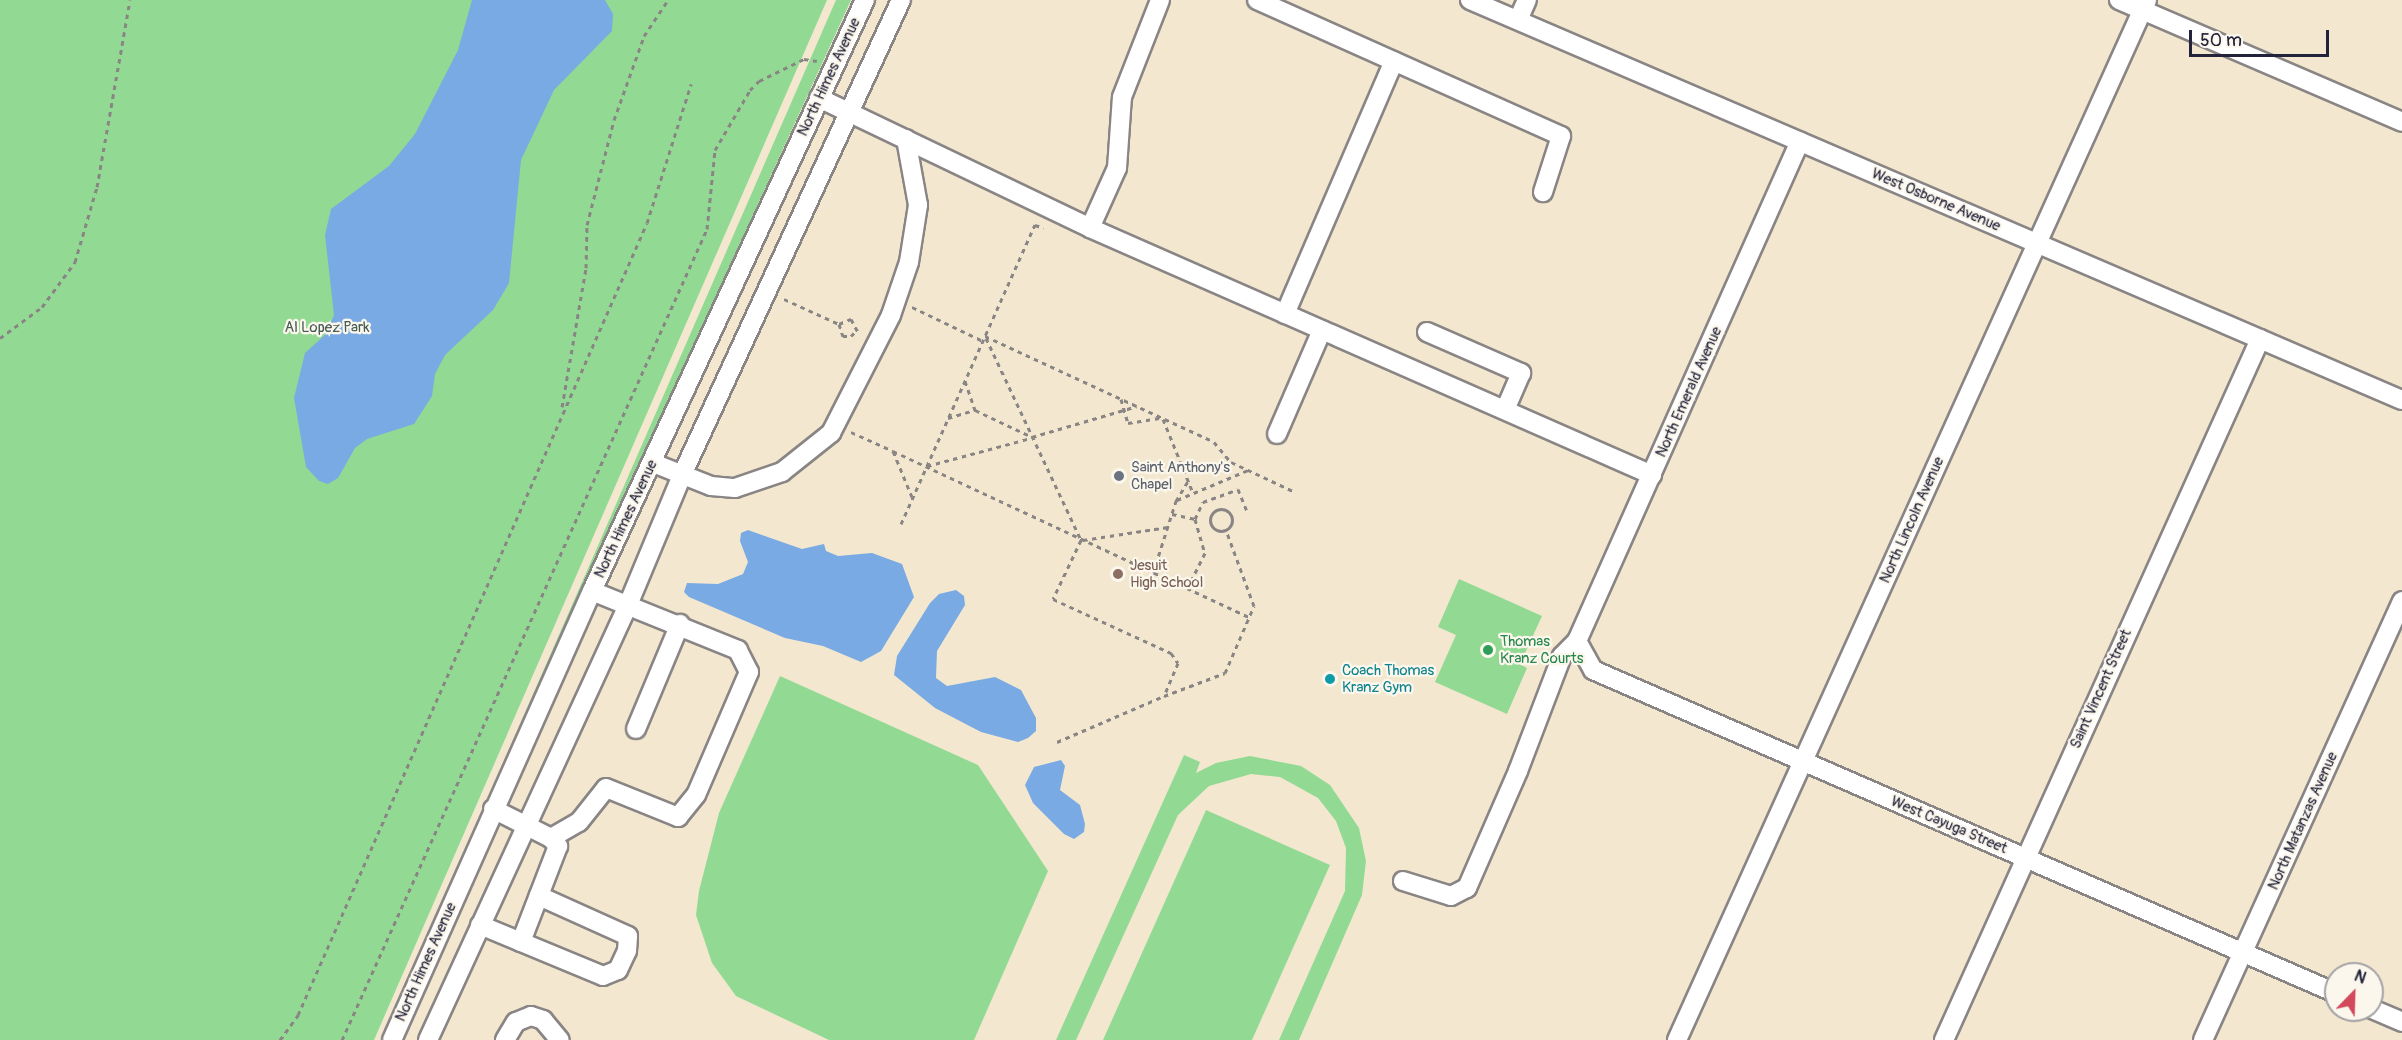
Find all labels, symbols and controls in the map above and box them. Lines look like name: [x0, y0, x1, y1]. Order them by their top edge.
street label: North Himes Avenue: [794, 15, 864, 139]
scale bar: [2192, 18, 2332, 56]
text: 50 m: [2200, 29, 2242, 52]
street label: West Osborne Avenue: [1869, 165, 2003, 235]
park label: Al Lopez Park: [284, 319, 370, 337]
street label: North Emerald Avenue: [1652, 324, 1726, 460]
street label: North Lincoln Avenue: [1876, 454, 1948, 586]
street label: North Himes Avenue: [591, 457, 661, 581]
place label: Saint Anthony's Chapel: [1131, 458, 1230, 493]
marker: Saint Anthony's Chapel: [1112, 469, 1126, 483]
place label: Jesuit High School: [1130, 556, 1203, 591]
marker: Jesuit High School: [1111, 567, 1125, 581]
street label: Saint Vincent Street: [2067, 626, 2135, 752]
place label: Thomas Kranz Courts: [1500, 632, 1583, 667]
marker: Thomas Kranz Courts: [1481, 643, 1495, 657]
place label: Coach Thomas Kranz Gym: [1342, 661, 1434, 696]
marker: Coach Thomas Kranz Gym: [1323, 672, 1337, 686]
street label: North Matanzas Avenue: [2264, 749, 2342, 893]
street label: West Cayuga Street: [1888, 792, 2010, 858]
street label: North Himes Avenue: [392, 900, 460, 1024]
north arrow: [2324, 962, 2384, 1022]
text: N: [2351, 966, 2369, 989]

